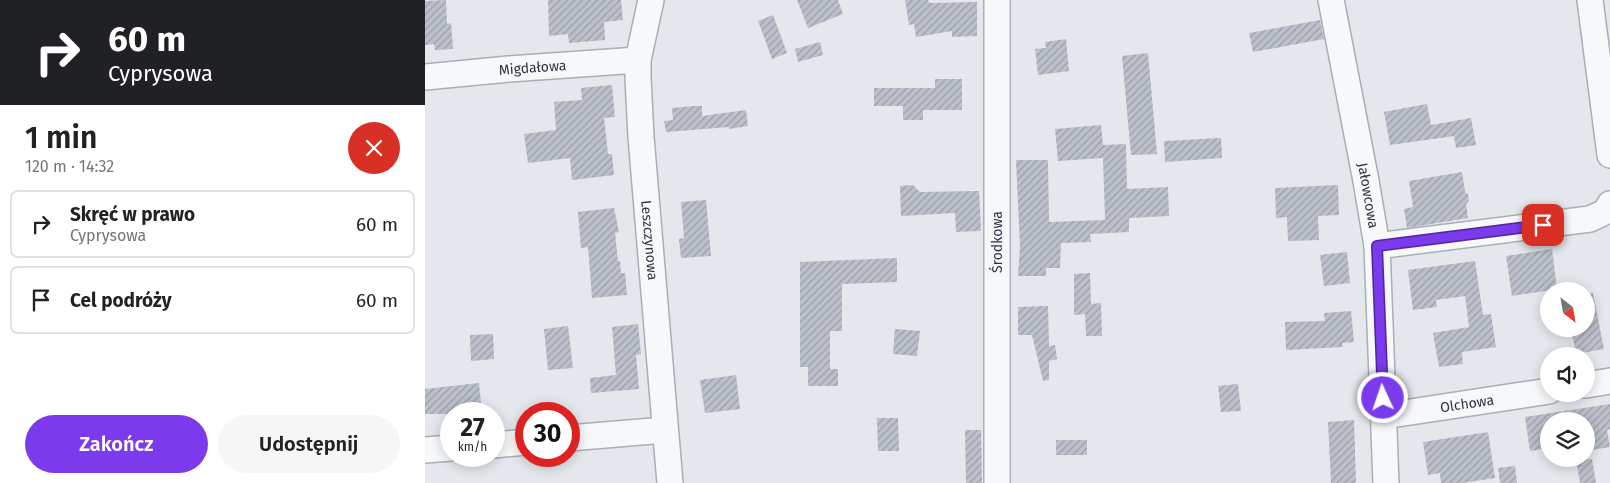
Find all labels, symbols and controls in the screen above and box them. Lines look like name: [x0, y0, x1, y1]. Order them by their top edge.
text: 60 m: [108, 18, 186, 60]
icon: right: [25, 20, 90, 85]
street label: Migdałowa: [498, 57, 567, 78]
text: Cyprysowa: [108, 60, 213, 87]
text: 1 min: [25, 120, 97, 156]
button: close: [348, 122, 400, 174]
text: 120 m · 14:32: [25, 157, 114, 176]
street label: Jałowcowa: [1354, 161, 1382, 230]
street label: Leszczynowa: [638, 199, 661, 281]
text: Skręć w prawo: [70, 203, 195, 226]
pin: [1522, 204, 1564, 246]
icon: right: [27, 210, 55, 238]
street label: Środkowa: [988, 211, 1006, 273]
icon: arrive: [1529, 211, 1557, 239]
text: 60 m: [356, 213, 398, 236]
text: Cyprysowa: [70, 226, 146, 245]
north arrow: [1540, 282, 1595, 338]
map controls: [1540, 282, 1595, 467]
icon: arrive: [27, 286, 55, 314]
text: Cel podróży: [70, 289, 172, 312]
text: 60 m: [356, 289, 398, 312]
button: sound: [1540, 347, 1595, 402]
position arrow: [1356, 371, 1408, 423]
street label: Olchowa: [1439, 391, 1495, 416]
speed limit sign: 30: [515, 402, 580, 467]
button: layers: [1540, 412, 1595, 467]
text: 27: [460, 413, 485, 443]
button: Zakończ: [25, 415, 208, 473]
button: Udostępnij: [218, 415, 400, 473]
text: km/h: [458, 440, 487, 454]

